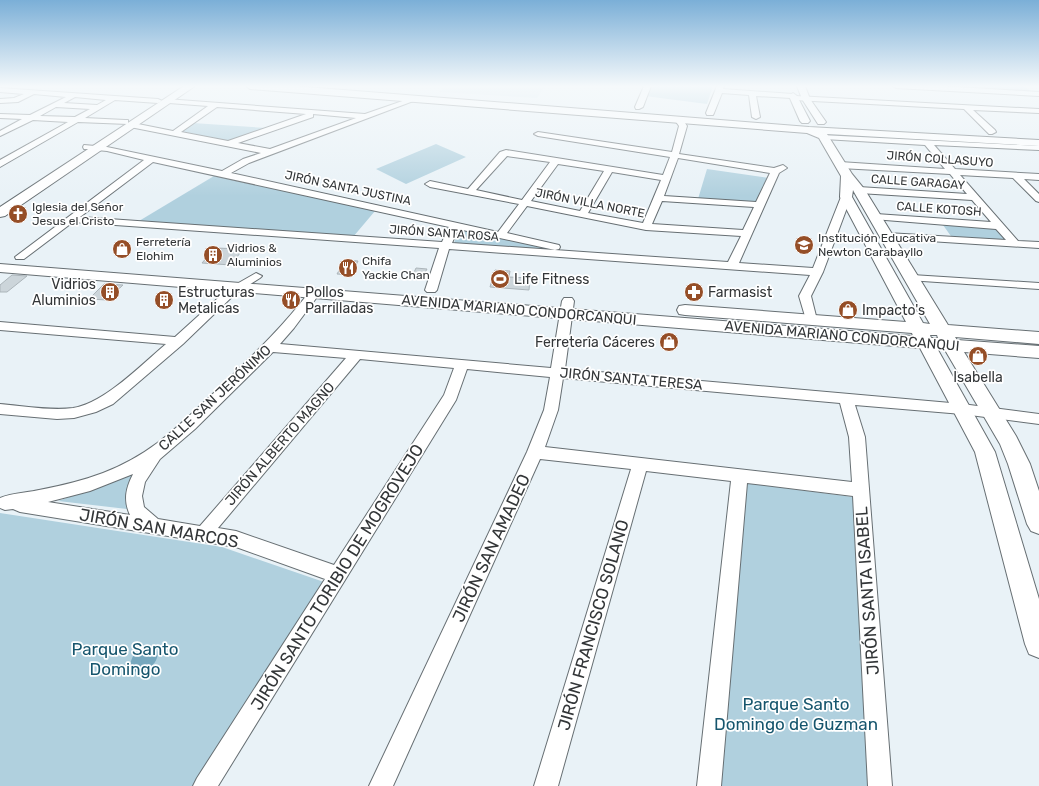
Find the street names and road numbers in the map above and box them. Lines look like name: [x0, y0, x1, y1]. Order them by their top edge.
street label: JIRÓN COLLASUYO: [886, 148, 994, 170]
street label: JIRÓN SANTA JUSTINA: [284, 168, 412, 208]
street label: CALLE GARAGAY: [870, 172, 966, 192]
street label: JIRÓN VILLA NORTE: [534, 185, 646, 221]
street label: CALLE KOTOSH: [896, 199, 982, 219]
street label: JIRÓN SANTA ROSA: [389, 222, 499, 244]
street label: AVENIDA MARIANO CONDORCANQUI: [401, 291, 637, 329]
street label: AVENIDA MARIANO CONDORCANQUI: [724, 317, 960, 355]
street label: CALLE SAN JERÓNIMO: [155, 341, 275, 455]
street label: JIRÓN SANTA TERESA: [559, 363, 704, 394]
street label: JIRÓN ALBERTO MAGNO: [221, 378, 338, 509]
street label: JIRÓN SANTO TORIBIO DE MOGROVEJO: [246, 440, 428, 714]
street label: JIRÓN SAN AMADEO: [448, 471, 534, 625]
street label: JIRÓN SAN MARCOS: [78, 504, 240, 552]
street label: JIRÓN SANTA ISABEL: [851, 506, 883, 676]
street label: JIRÓN FRANCISCO SOLANO: [553, 517, 633, 733]

